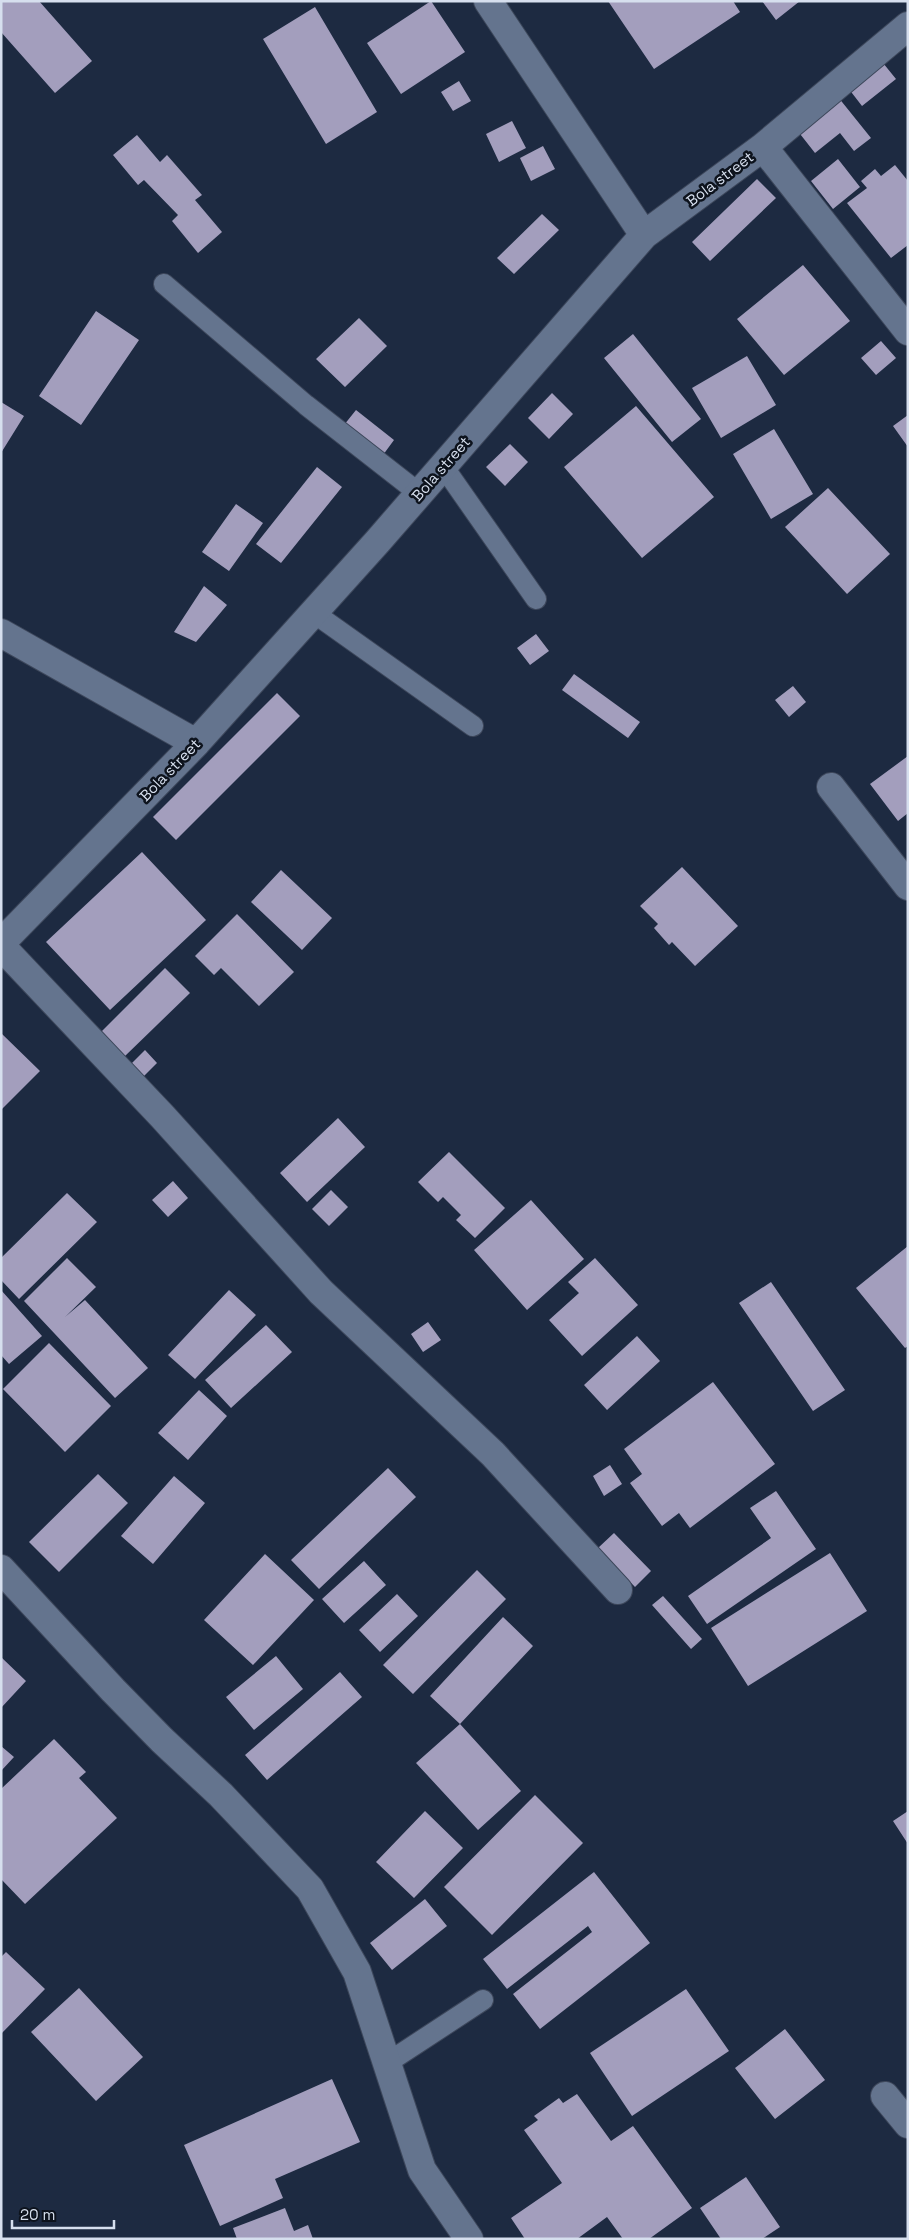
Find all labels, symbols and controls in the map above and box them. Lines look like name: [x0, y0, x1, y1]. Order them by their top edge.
street label: Bola street: [682, 147, 757, 210]
street label: Bola street: [407, 432, 474, 505]
street label: Bola street: [135, 734, 204, 805]
scale bar: [12, 2198, 115, 2230]
text: 20 m: [20, 2205, 55, 2224]

